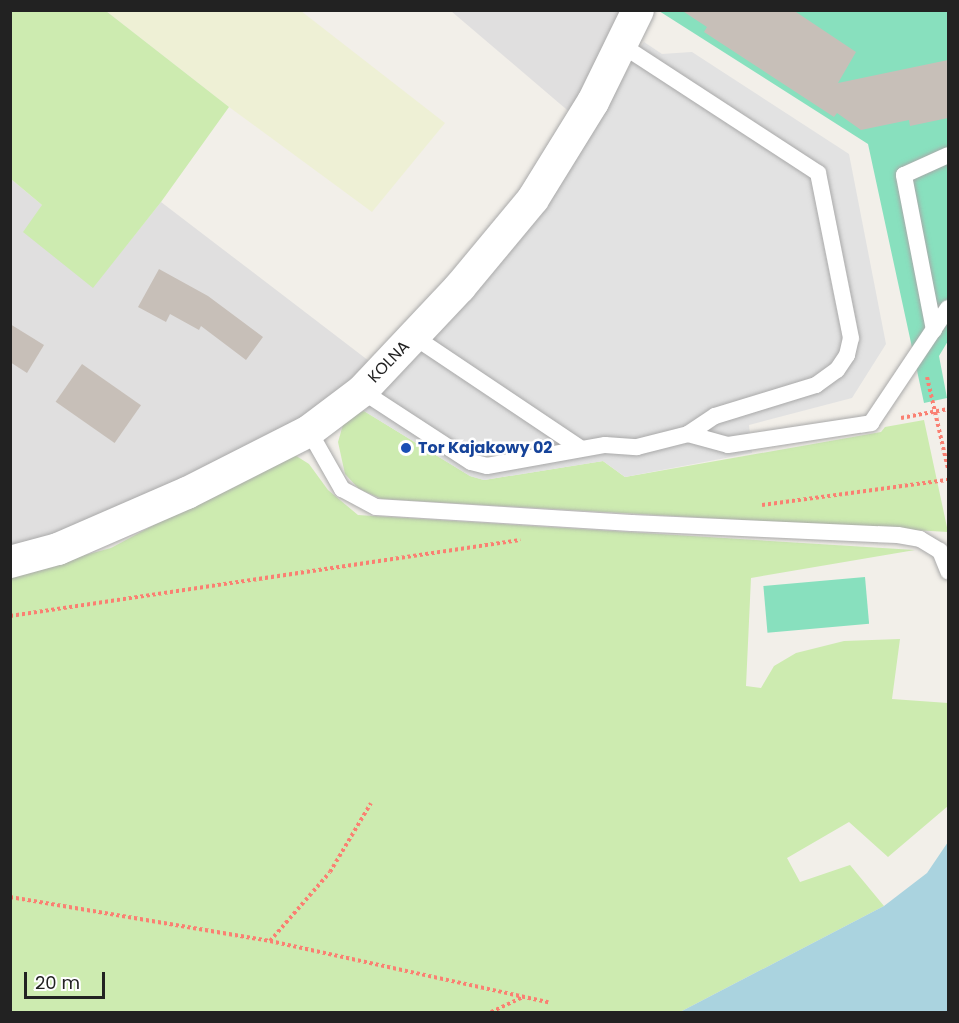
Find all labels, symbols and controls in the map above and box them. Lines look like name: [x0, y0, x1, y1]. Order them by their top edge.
street label: KOLNA: [364, 337, 414, 387]
place label: Tor Kajakowy 02: [418, 438, 552, 458]
marker: Tor Kajakowy 02: [399, 441, 413, 455]
scale bar: [27, 960, 108, 998]
text: 20 m: [35, 970, 80, 995]

